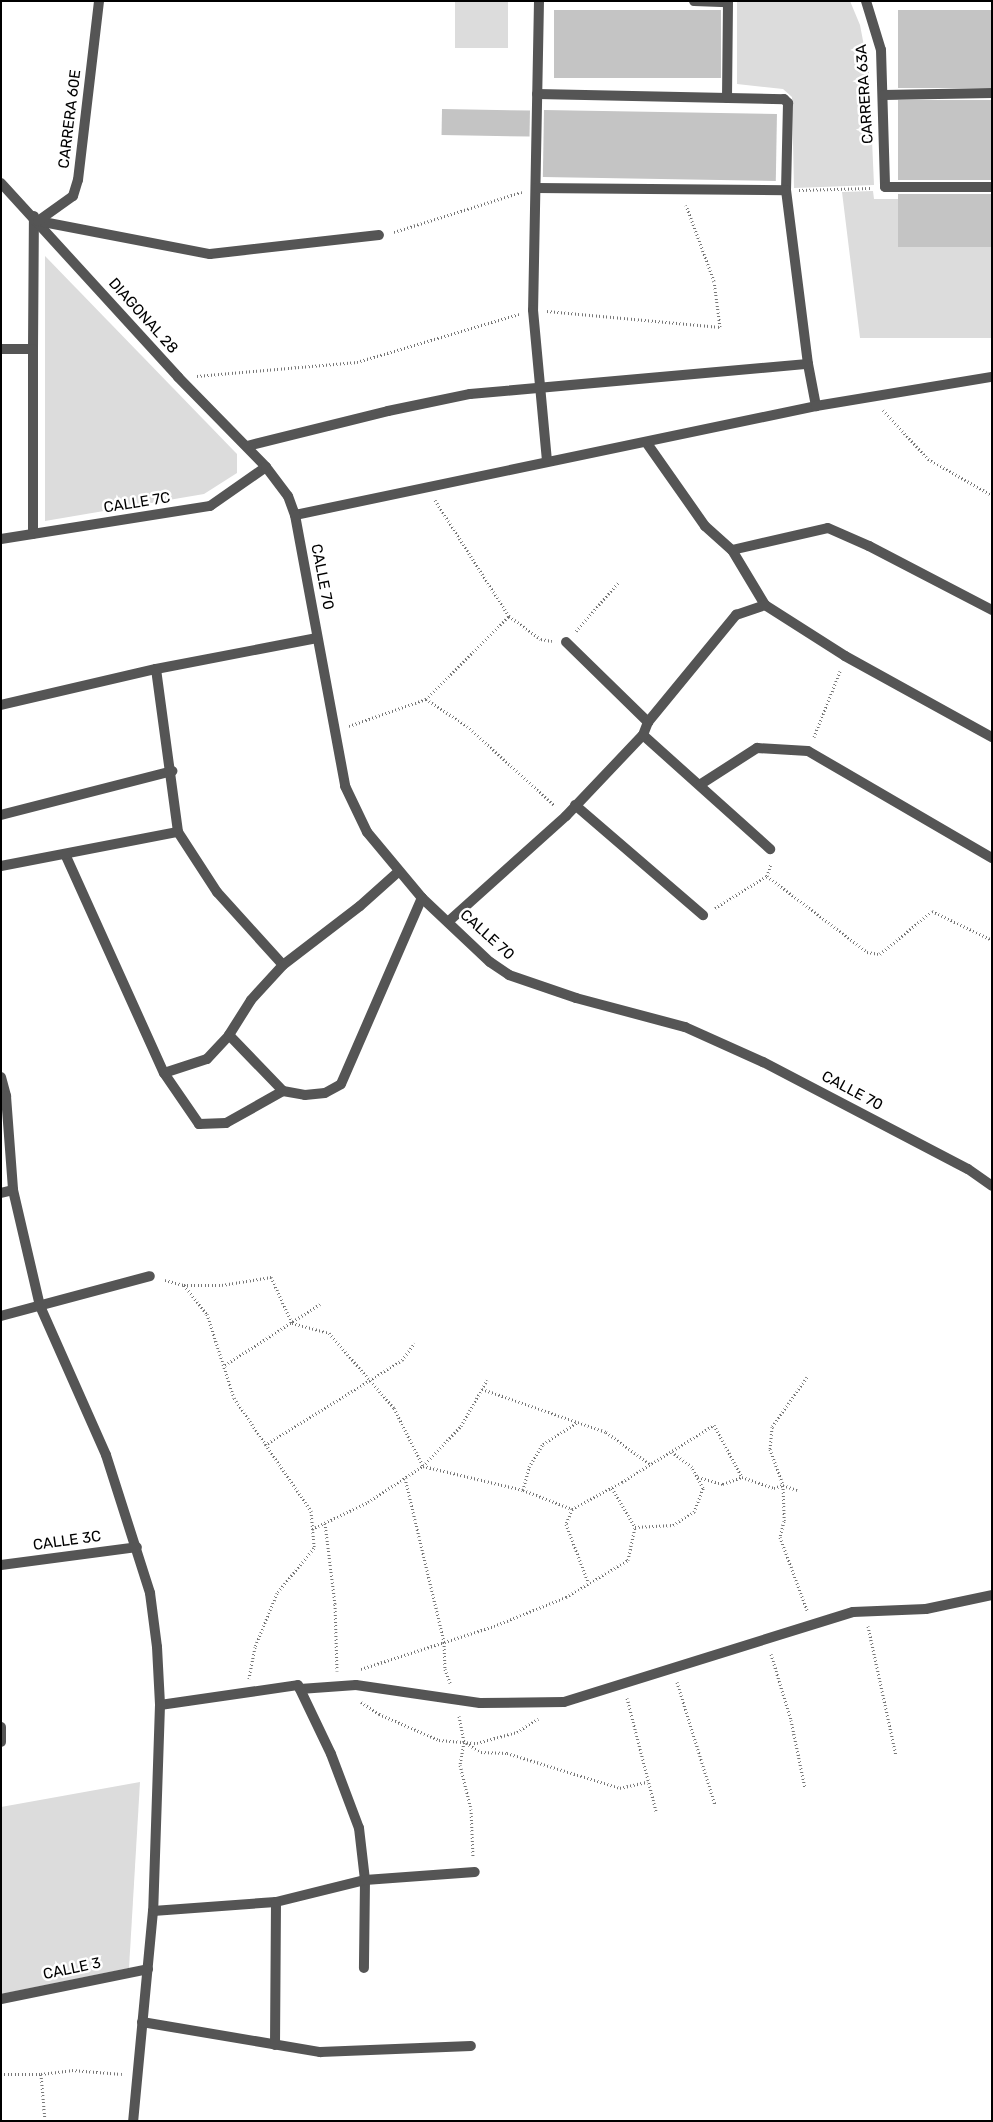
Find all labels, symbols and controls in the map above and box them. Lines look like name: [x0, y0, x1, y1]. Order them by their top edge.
street label: CARRERA 63A: [853, 43, 877, 145]
street label: CARRERA 60E: [55, 68, 85, 170]
street label: DIAGONAL 28: [104, 274, 182, 358]
street label: CALLE 7C: [102, 489, 172, 517]
street label: CALLE 70: [307, 542, 337, 612]
street label: CALLE 70: [456, 906, 518, 964]
street label: CALLE 70: [818, 1067, 886, 1115]
street label: CALLE 3C: [32, 1527, 102, 1555]
street label: CALLE 3: [41, 1954, 103, 1984]

